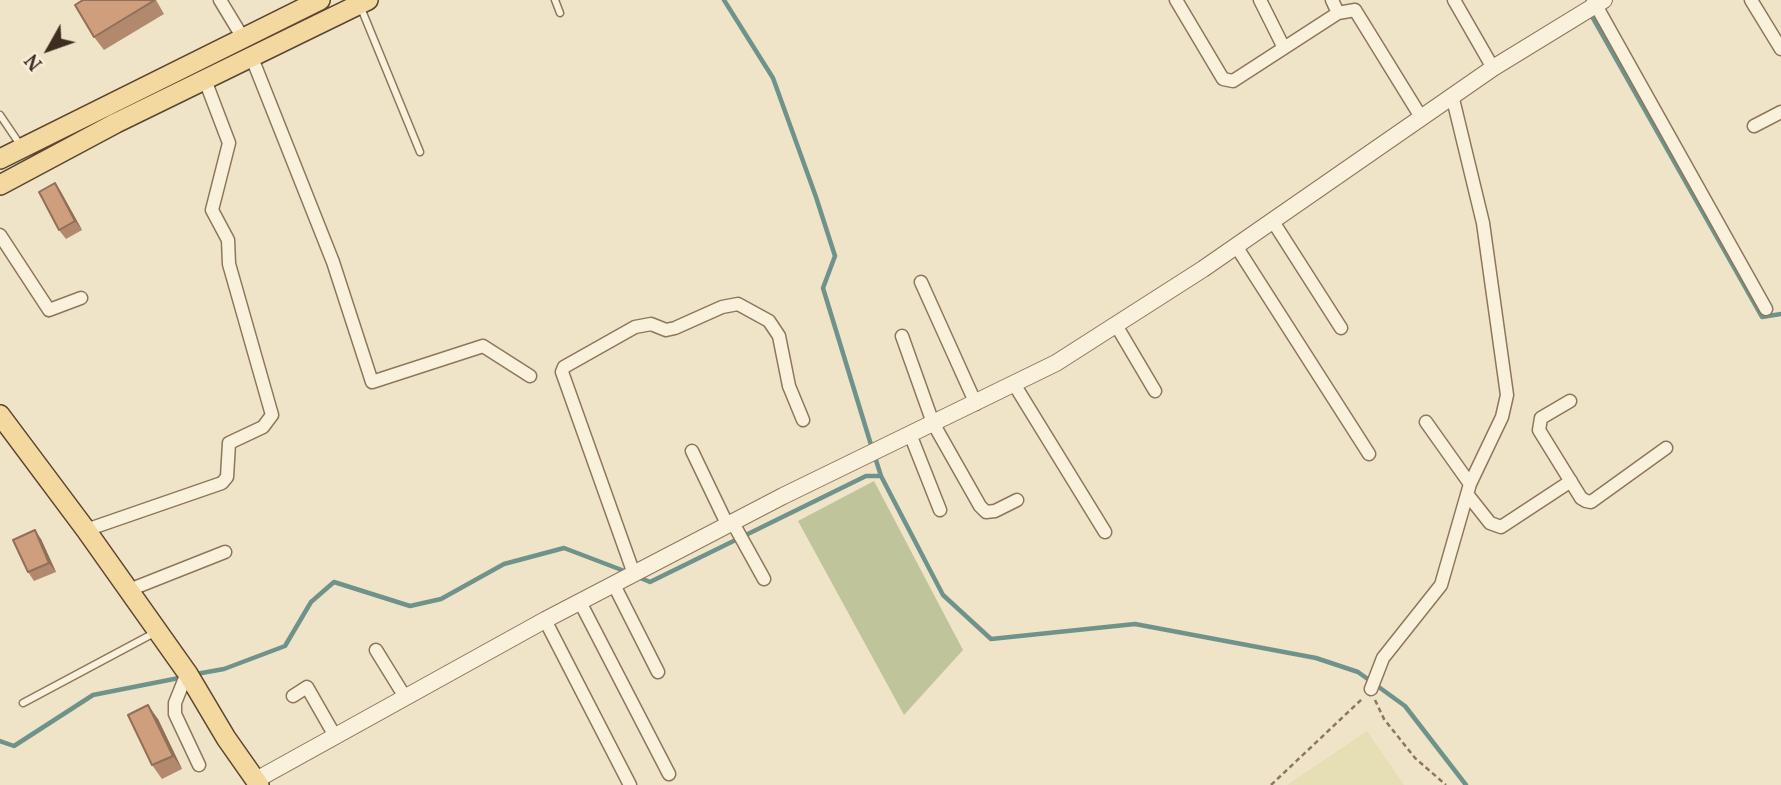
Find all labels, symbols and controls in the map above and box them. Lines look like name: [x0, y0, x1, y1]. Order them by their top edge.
north arrow: [14, 14, 84, 84]
text: N: [18, 49, 47, 76]

